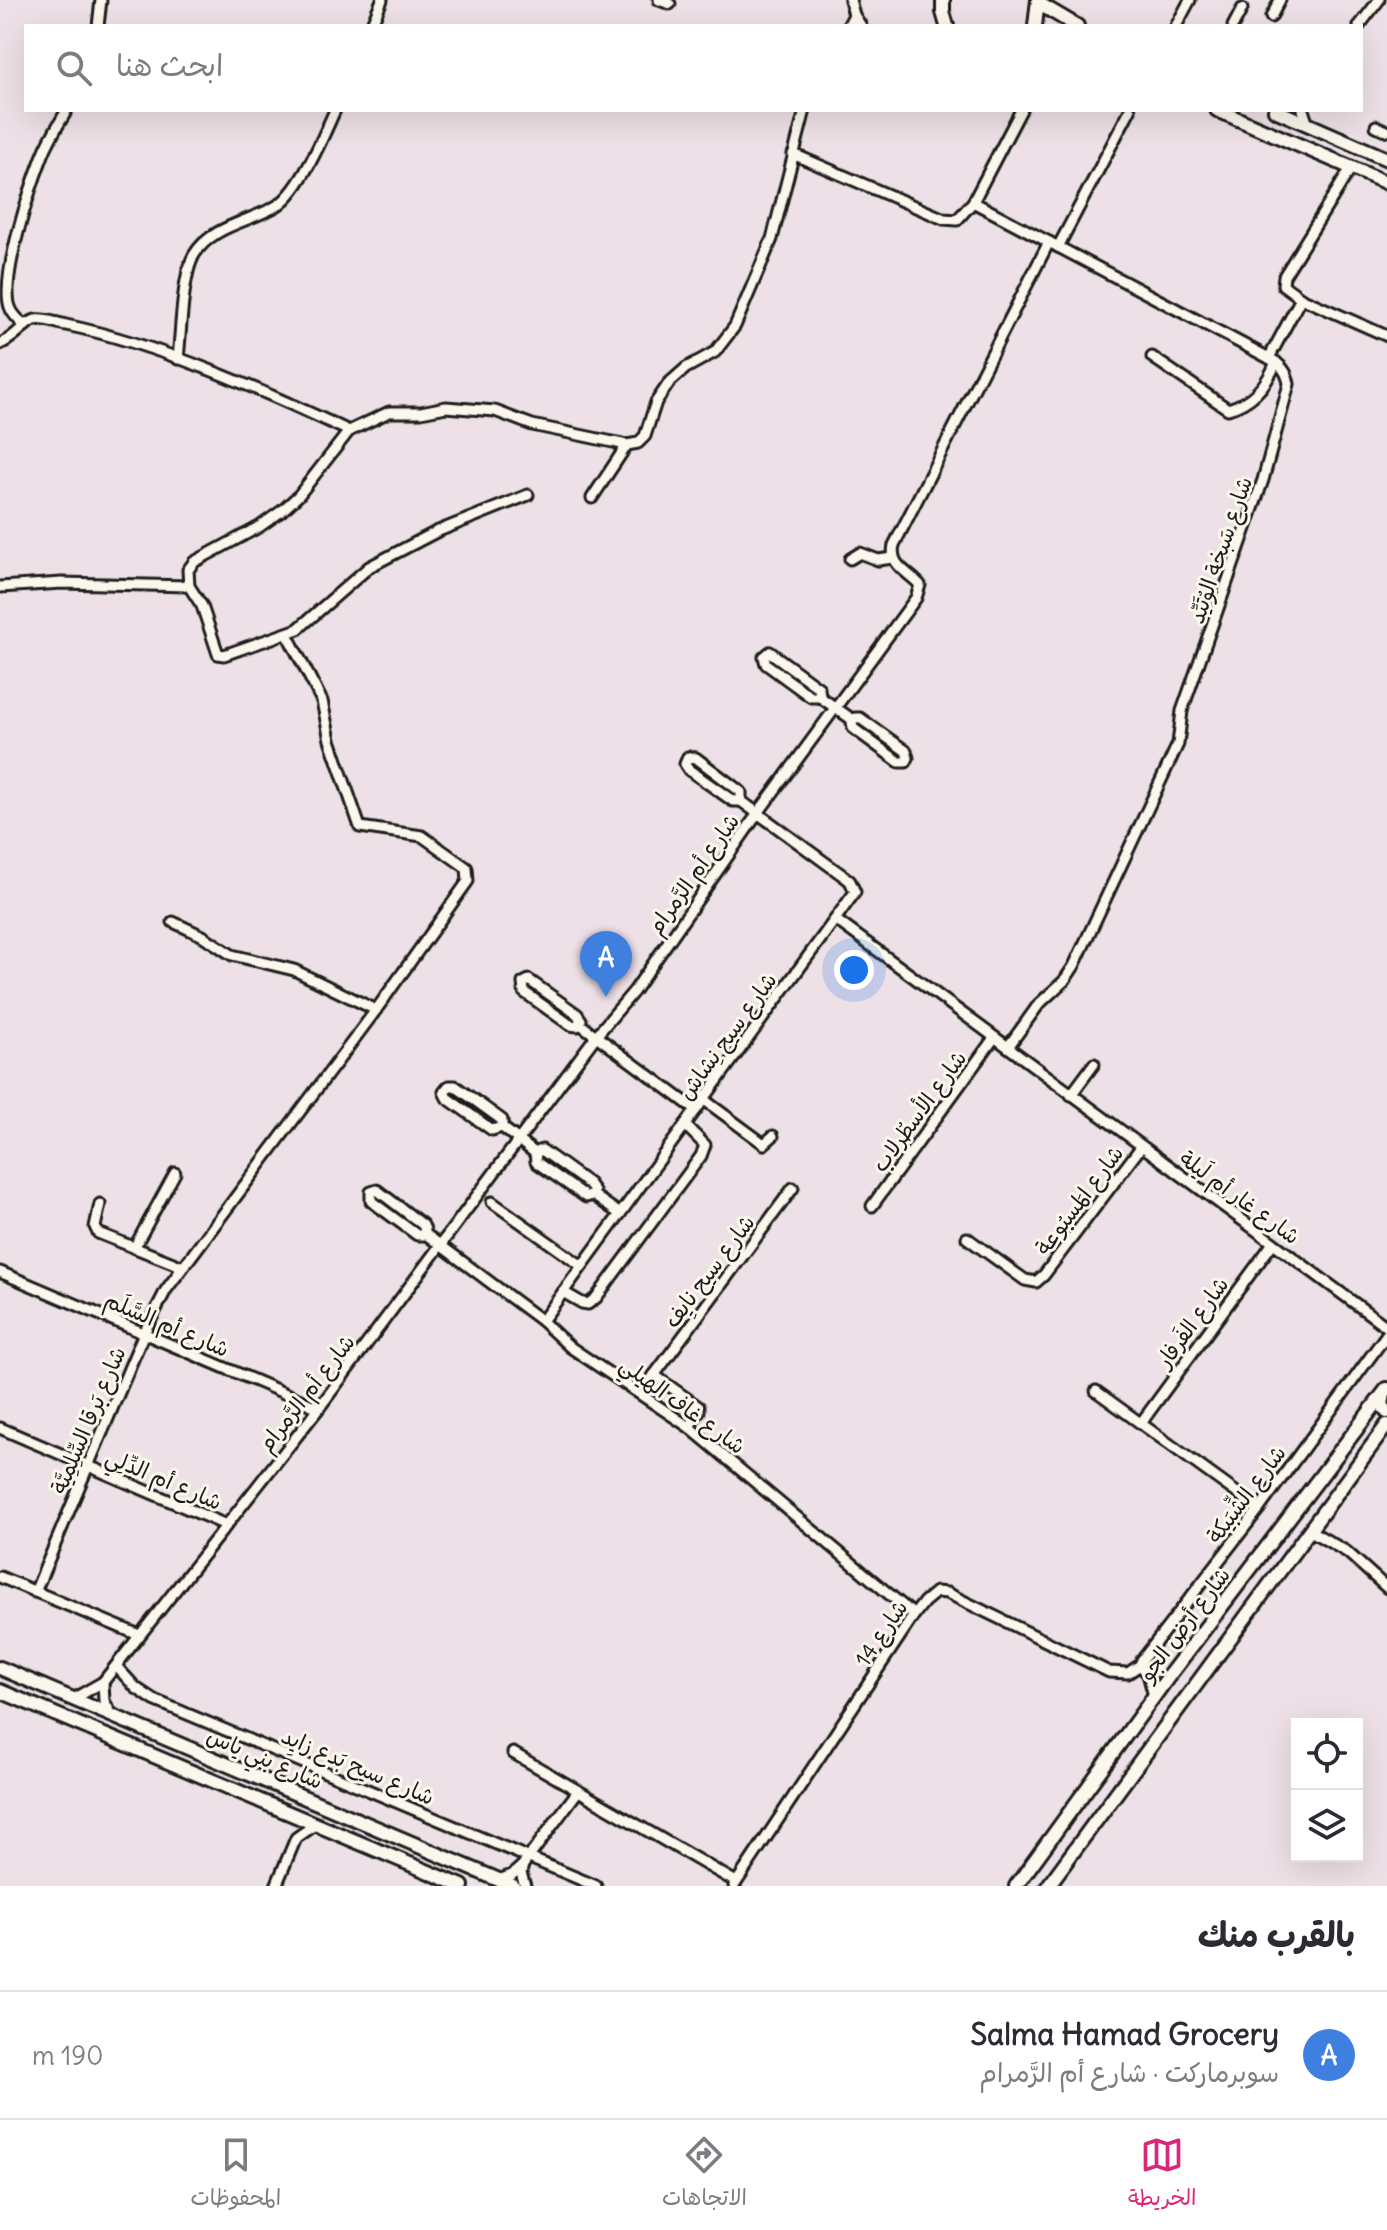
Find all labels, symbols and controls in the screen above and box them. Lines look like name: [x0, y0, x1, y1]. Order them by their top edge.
search box: [24, 24, 1363, 112]
icon: search: [52, 46, 96, 90]
text: ابحث هنا: [116, 46, 223, 84]
street label: شارع سَبخة الوُتَيِّد: [1182, 473, 1260, 628]
street label: شارع أم الرَّمرام: [641, 808, 748, 942]
pin: A: [580, 931, 632, 997]
your location: [834, 950, 874, 990]
street label: شارع سيح نِشاش: [671, 967, 784, 1106]
street label: شارع الأسطُرلاب: [865, 1044, 974, 1178]
street label: شارع المَسبُوعة: [1029, 1140, 1131, 1262]
street label: شارع غار أم لَيلة: [1172, 1143, 1306, 1253]
street label: شارع سيح نايِف: [657, 1209, 764, 1336]
street label: شارع الفَرفار: [1148, 1271, 1236, 1376]
street label: شارع أم السَّلَم: [99, 1285, 234, 1366]
street label: شارع أم الرَّمرام: [251, 1329, 364, 1460]
street label: شارع بَرقا السِّلِمِيَّة: [44, 1342, 133, 1499]
street label: شارع غاف الهيلي: [611, 1350, 751, 1465]
street label: شارع الشِّبَيكة: [1199, 1438, 1294, 1550]
street label: شارع أم الدِّلِي: [99, 1442, 226, 1522]
street label: شارع أرض الجو: [1131, 1561, 1238, 1689]
street label: شارع 14: [849, 1594, 915, 1673]
map controls: [1291, 1718, 1363, 1862]
button: locate: [1291, 1718, 1363, 1790]
street label: شارع بني ياس: [200, 1721, 327, 1801]
street label: شارع سيح بَدع زايِد: [276, 1721, 439, 1815]
button: layers: [1291, 1790, 1363, 1862]
text: بالقرب منك: [1198, 1913, 1355, 1956]
text: Salma Hamad Grocery: [970, 2015, 1279, 2053]
text: 190 m: [32, 2039, 103, 2072]
text: A: [1321, 2039, 1337, 2072]
text: سوبرماركت · شارع أم الرَّمرام: [979, 2056, 1279, 2089]
tab: المحفوظات: [190, 2133, 281, 2217]
tab: الاتجاهات: [662, 2133, 747, 2217]
tab: الخريطة: [1128, 2133, 1197, 2217]

